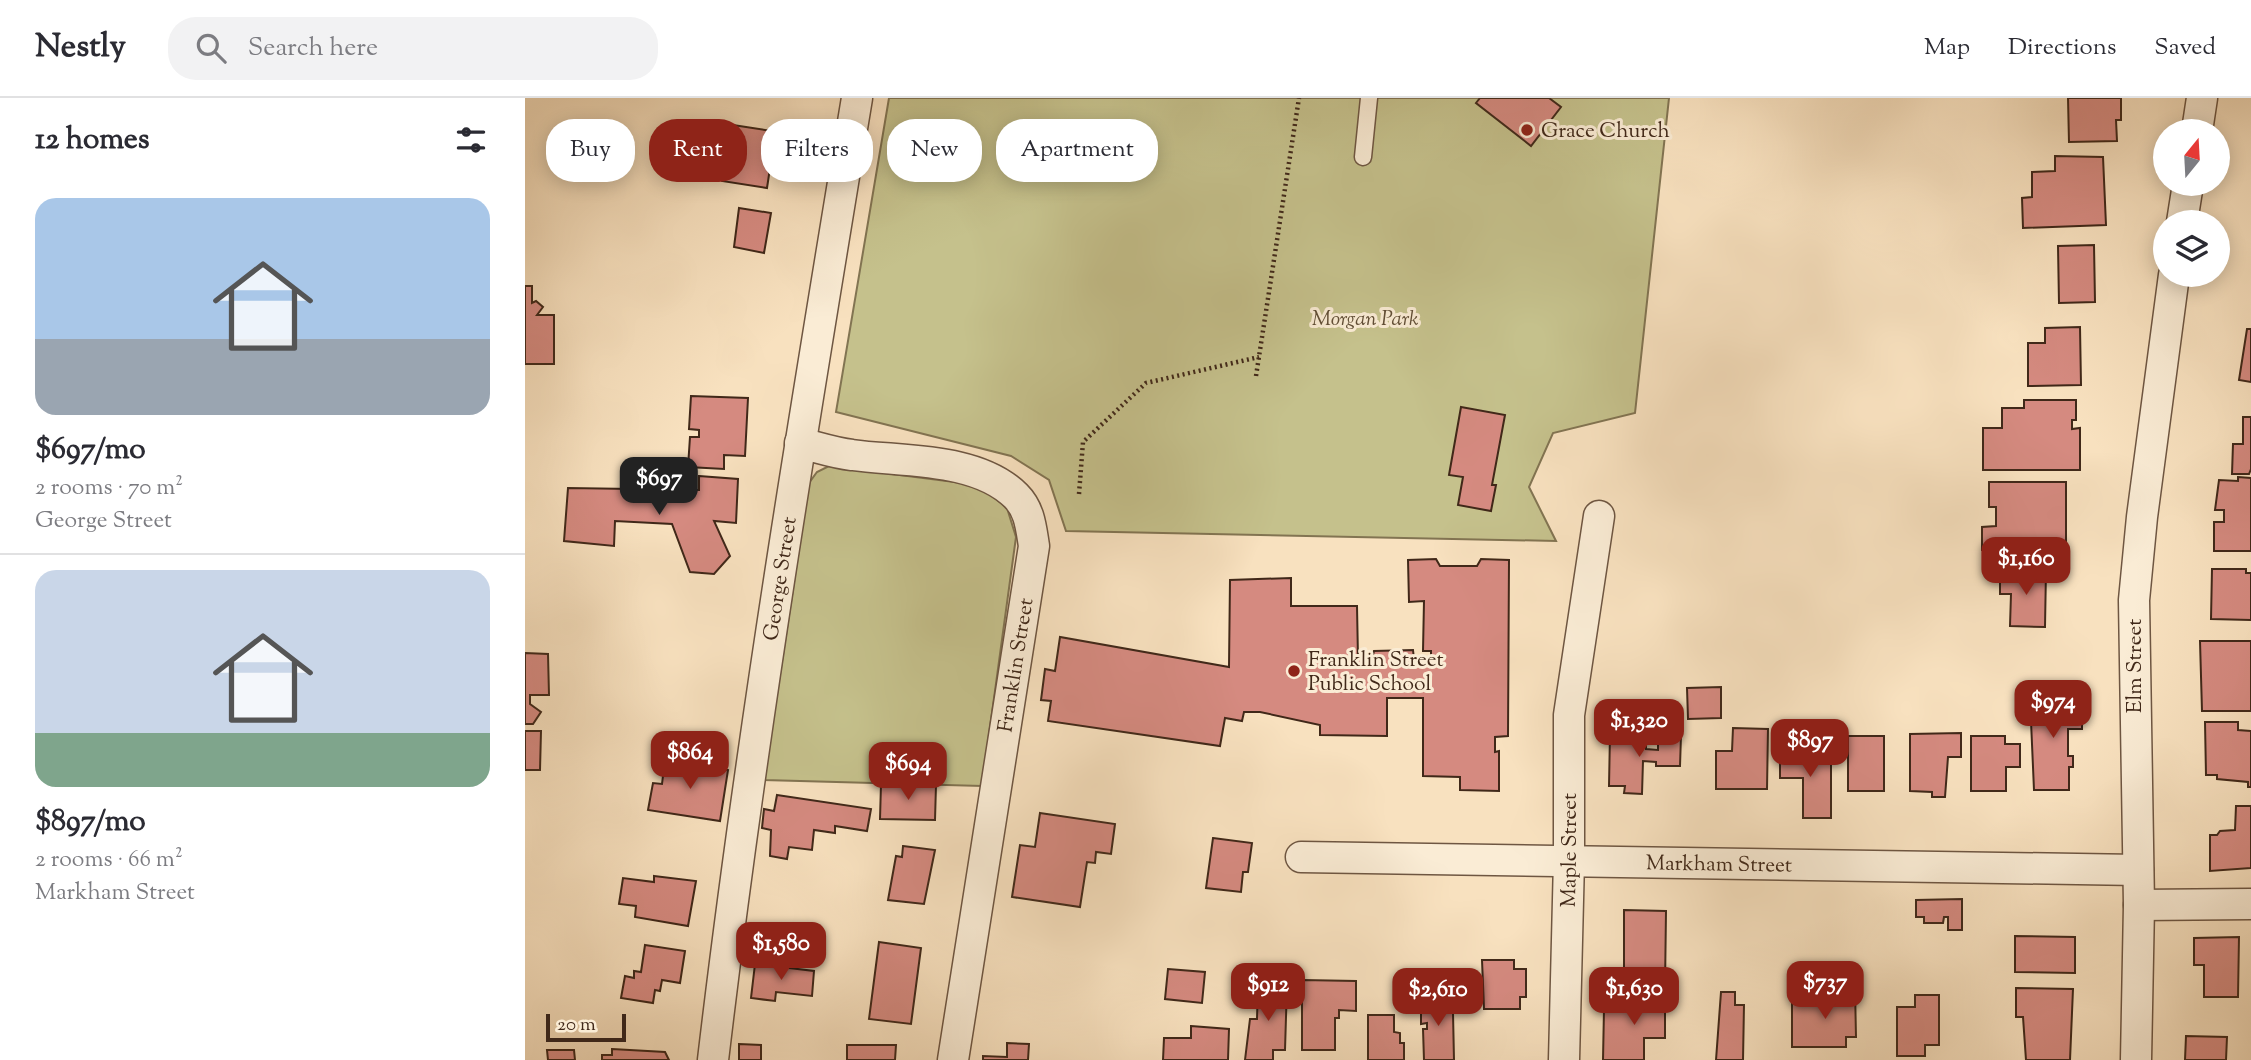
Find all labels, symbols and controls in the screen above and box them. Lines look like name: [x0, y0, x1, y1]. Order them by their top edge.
search box: [168, 17, 658, 80]
text: Nestly: [35, 24, 126, 72]
icon: search: [192, 29, 230, 67]
text: Search here: [248, 30, 378, 67]
text: Map: [1924, 31, 1970, 65]
text: Directions: [2008, 31, 2116, 65]
text: Saved: [2154, 31, 2216, 65]
place label: Grace Church: [1541, 117, 1670, 147]
text: 12 homes: [35, 119, 150, 162]
chip: Buy: [546, 119, 635, 182]
chip: Rent: [649, 119, 747, 182]
chip: Filters: [761, 119, 873, 182]
chip: New: [887, 119, 982, 182]
chip: Apartment: [996, 119, 1158, 182]
north arrow: [2153, 119, 2229, 196]
map controls: [2153, 119, 2230, 287]
icon: filters: [452, 121, 490, 159]
marker: Grace Church: [1519, 122, 1535, 138]
button: layers: [2153, 210, 2230, 287]
icon: home: [200, 243, 326, 369]
park label: Morgan Park: [1312, 305, 1419, 335]
text: $697/mo: [35, 429, 146, 472]
pin: $697: [618, 458, 700, 517]
text: $697: [636, 463, 682, 496]
text: 2 rooms · 70 m²: [35, 472, 183, 505]
text: George Street: [35, 505, 172, 538]
street label: George Street: [757, 515, 806, 643]
pin: $1,160: [1969, 538, 2083, 597]
text: $1,160: [1997, 543, 2055, 576]
street label: Franklin Street: [992, 596, 1042, 735]
icon: home: [200, 615, 326, 741]
street label: Elm Street: [2121, 619, 2151, 713]
place label: Franklin Street Public School: [1308, 646, 1444, 700]
marker: Franklin Street Public School: [1286, 663, 1302, 679]
pin: $974: [2012, 680, 2094, 740]
text: $974: [2031, 686, 2076, 719]
pin: $1,320: [1582, 700, 1696, 759]
text: $1,320: [1610, 705, 1668, 738]
pin: $897: [1769, 720, 1851, 779]
text: $897: [1787, 725, 1833, 758]
pin: $864: [649, 732, 731, 791]
text: $864: [667, 737, 713, 770]
pin: $694: [867, 742, 949, 802]
text: $694: [885, 748, 931, 781]
street label: Maple Street: [1555, 793, 1586, 908]
text: $897/mo: [35, 801, 146, 844]
text: 2 rooms · 66 m²: [35, 844, 183, 877]
street label: Markham Street: [1646, 849, 1792, 882]
text: Markham Street: [35, 877, 195, 910]
pin: $1,580: [724, 922, 838, 982]
text: $1,580: [752, 928, 810, 961]
pin: $737: [1784, 962, 1866, 1021]
pin: $912: [1227, 964, 1309, 1023]
text: $737: [1803, 967, 1847, 1000]
pin: $2,610: [1381, 968, 1495, 1028]
pin: $1,630: [1577, 968, 1691, 1027]
text: $912: [1247, 969, 1289, 1002]
text: $1,630: [1605, 973, 1663, 1006]
text: $2,610: [1408, 974, 1468, 1007]
scale bar: [546, 1011, 627, 1043]
text: 20 m: [557, 1012, 596, 1039]

